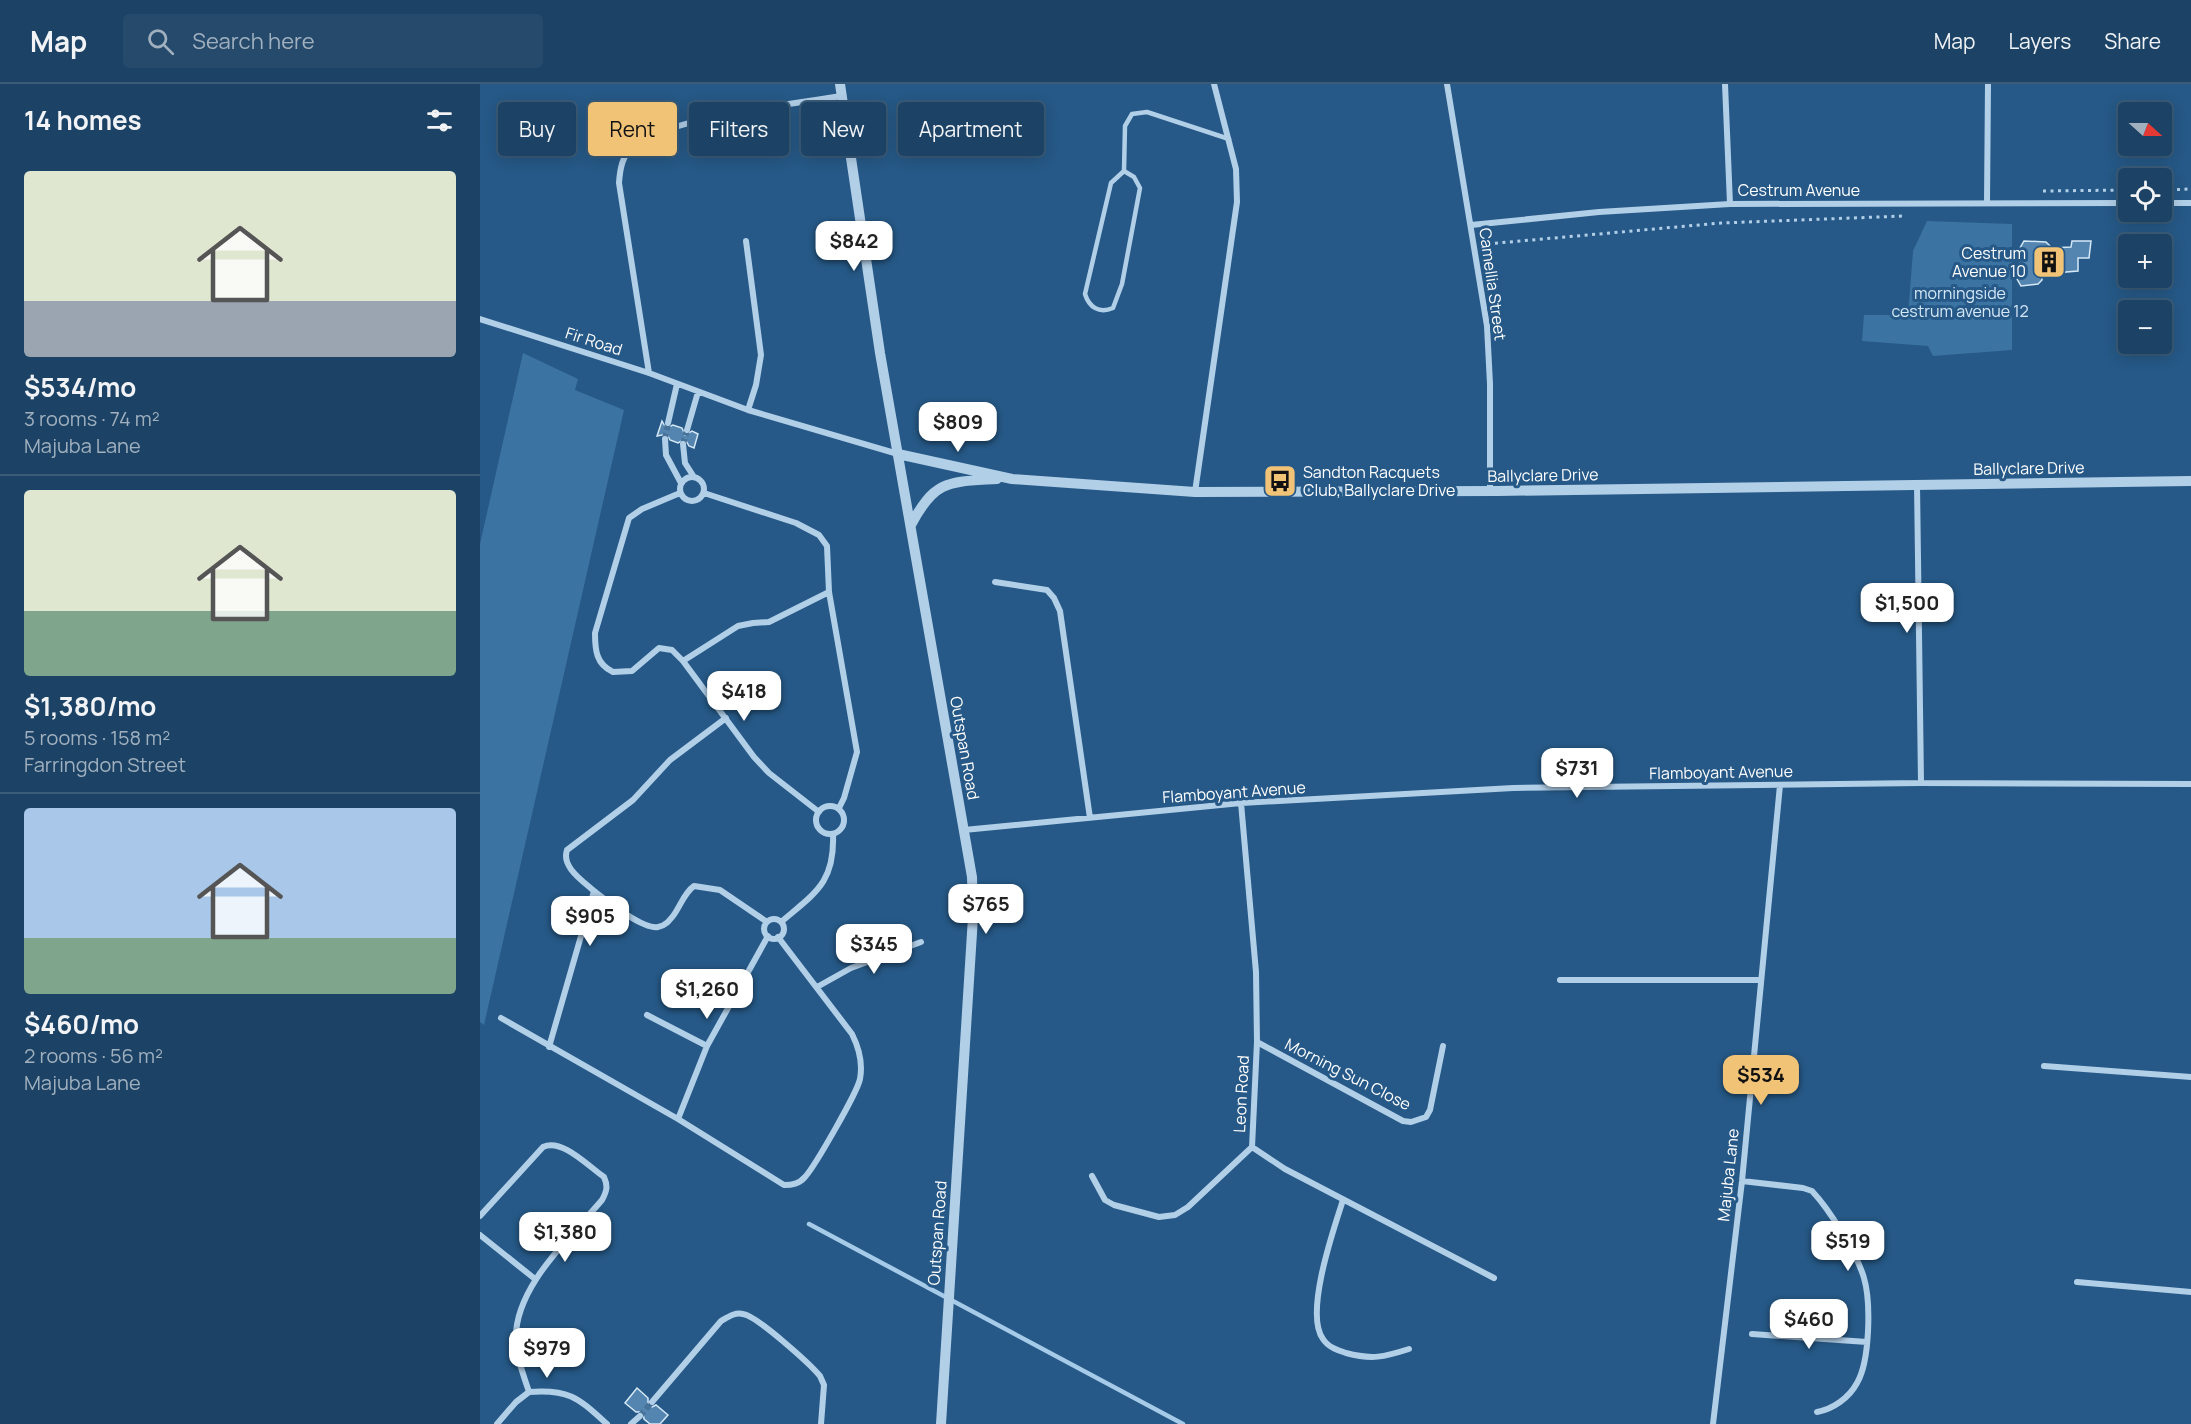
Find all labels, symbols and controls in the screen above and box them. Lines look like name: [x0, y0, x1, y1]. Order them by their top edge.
search box: [123, 14, 543, 68]
text: Map: [30, 22, 87, 60]
icon: search: [144, 25, 177, 58]
text: Search here: [192, 26, 315, 56]
text: Map: [1934, 27, 1975, 55]
text: Layers: [2008, 27, 2071, 55]
text: Share: [2104, 27, 2161, 55]
text: 14 homes: [24, 102, 142, 138]
chip: Buy: [498, 102, 576, 156]
chip: Rent: [588, 102, 677, 156]
chip: Filters: [689, 102, 789, 156]
chip: New: [801, 102, 886, 156]
chip: Apartment: [898, 102, 1044, 156]
north arrow: [2118, 102, 2172, 156]
map controls: [2118, 102, 2172, 354]
icon: filters: [423, 104, 456, 137]
button: locate: [2118, 168, 2172, 222]
street label: Cestrum Avenue: [1738, 179, 1860, 201]
icon: home: [186, 210, 294, 318]
pin: $842: [818, 221, 890, 272]
street label: Camellia Street: [1474, 226, 1512, 342]
text: $842: [830, 227, 878, 254]
button: +: [2118, 234, 2172, 288]
place label: Cestrum Avenue 10: [1952, 242, 2026, 282]
building icon: Cestrum Avenue 10: [2031, 244, 2067, 280]
park label: morningside cestrum avenue 12: [1891, 282, 2029, 322]
button: −: [2118, 300, 2172, 354]
street label: Fir Road: [563, 321, 625, 361]
text: $534/mo: [24, 369, 136, 405]
pin: $809: [922, 402, 994, 453]
text: 3 rooms · 74 m²: [24, 405, 160, 432]
text: $809: [933, 408, 983, 435]
text: Majuba Lane: [24, 432, 141, 459]
street label: Ballyclare Drive: [1973, 456, 2085, 480]
place label: Sandton Racquets Club, Ballyclare Drive: [1303, 461, 1455, 501]
bus stop icon: Sandton Racquets Club, Ballyclare Drive: [1262, 463, 1298, 499]
street label: Ballyclare Drive: [1487, 463, 1599, 487]
icon: home: [186, 529, 294, 637]
pin: $1,500: [1858, 583, 1956, 634]
text: $1,500: [1875, 589, 1939, 616]
pin: $418: [708, 671, 780, 722]
text: $418: [721, 677, 767, 704]
text: $1,380/mo: [24, 688, 156, 724]
street label: Outspan Road: [945, 694, 985, 802]
text: 5 rooms · 158 m²: [24, 724, 170, 751]
pin: $731: [1541, 748, 1613, 799]
text: Farringdon Street: [24, 751, 186, 778]
text: $731: [1555, 754, 1599, 781]
street label: Flamboyant Avenue: [1649, 760, 1793, 784]
street label: Flamboyant Avenue: [1162, 776, 1306, 808]
icon: home: [186, 847, 294, 955]
pin: $765: [950, 884, 1022, 935]
text: $765: [962, 890, 1010, 917]
pin: $905: [554, 896, 626, 947]
text: $905: [565, 902, 615, 929]
pin: $345: [838, 924, 910, 975]
text: $345: [850, 930, 898, 957]
pin: $1,260: [658, 969, 756, 1020]
text: $1,260: [675, 975, 739, 1002]
text: $460/mo: [24, 1006, 139, 1042]
street label: Morning Sun Close: [1281, 1033, 1415, 1115]
text: 2 rooms · 56 m²: [24, 1042, 163, 1069]
street label: Leon Road: [1228, 1055, 1254, 1133]
pin: $534: [1725, 1055, 1797, 1106]
text: $534: [1737, 1061, 1785, 1088]
text: Majuba Lane: [24, 1069, 141, 1096]
street label: Majuba Lane: [1712, 1127, 1744, 1223]
street label: Outspan Road: [922, 1180, 952, 1286]
pin: $1,380: [516, 1212, 614, 1263]
text: $1,380: [533, 1218, 597, 1245]
pin: $519: [1812, 1221, 1884, 1272]
text: $519: [1825, 1227, 1871, 1254]
pin: $460: [1773, 1299, 1845, 1350]
text: $460: [1784, 1305, 1834, 1332]
pin: $979: [511, 1328, 583, 1379]
text: $979: [523, 1334, 571, 1361]

